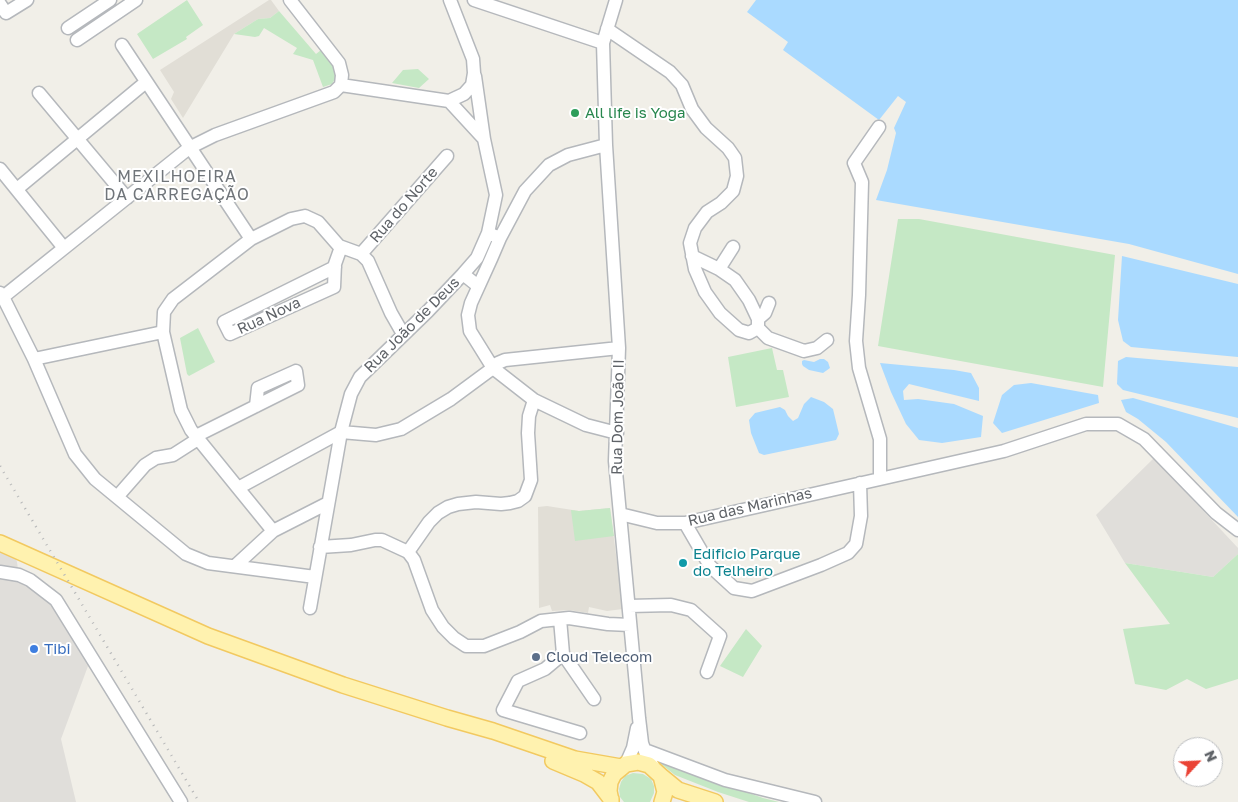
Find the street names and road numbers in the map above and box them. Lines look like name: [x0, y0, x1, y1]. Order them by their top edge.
street label: Rua do Norte: [366, 163, 442, 247]
street label: Rua João de Deus: [361, 274, 463, 376]
street label: Rua Nova: [235, 294, 303, 338]
street label: Rua Dom João II: [608, 359, 628, 475]
street label: Rua das Marinhas: [686, 484, 814, 530]

